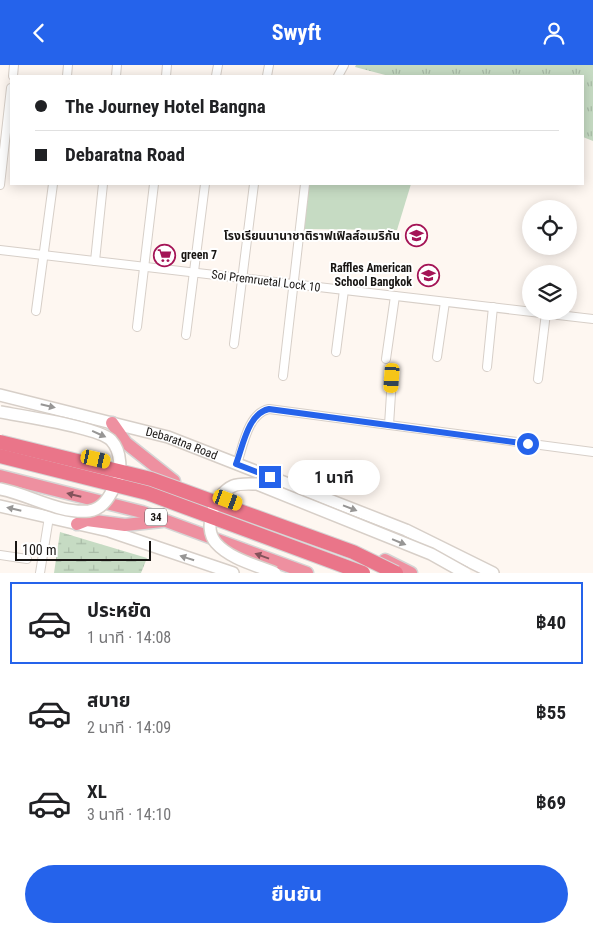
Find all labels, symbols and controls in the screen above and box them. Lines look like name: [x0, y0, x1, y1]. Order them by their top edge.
icon: back: [25, 19, 53, 47]
icon: person: [540, 19, 568, 47]
text: Swyft: [272, 20, 321, 45]
text: The Journey Hotel Bangna: [65, 95, 266, 118]
text: Debaratna Road: [65, 143, 185, 166]
map controls: [522, 200, 577, 320]
button: locate: [522, 200, 577, 255]
school or university icon: โรงเรียนนานาชาติราฟเฟิลส์อเมริกัน: [404, 224, 428, 248]
place label: โรงเรียนนานาชาติราฟเฟิลส์อเมริกัน: [224, 229, 400, 243]
supermarket icon: green 7: [153, 243, 177, 267]
place label: green 7: [181, 248, 217, 262]
place label: Raffles American School Bangkok: [330, 261, 412, 289]
school or university icon: Raffles American School Bangkok: [416, 263, 440, 287]
button: layers: [522, 265, 577, 320]
street label: Soi Premruetal Lock 10: [211, 267, 321, 295]
car: [383, 363, 400, 393]
one-way arrow: [40, 402, 55, 410]
street label: Debaratna Road: [144, 425, 219, 463]
one-way arrow: [92, 431, 106, 439]
route start: [517, 433, 539, 455]
car: [79, 448, 112, 470]
callout: 1 นาที: [288, 459, 380, 495]
route end: [259, 466, 281, 488]
text: 1 นาที: [314, 468, 354, 487]
car: [211, 488, 244, 512]
one-way arrow: [67, 491, 82, 499]
one-way arrow: [6, 505, 21, 513]
one-way arrow: [343, 505, 357, 513]
road number: 34: [145, 509, 167, 526]
scale bar: [15, 538, 151, 561]
one-way arrow: [392, 538, 406, 546]
text: 100 m: [22, 542, 57, 558]
one-way arrow: [254, 552, 269, 560]
one-way arrow: [179, 553, 194, 561]
text: ประหยัด: [87, 599, 151, 622]
icon: car: [27, 601, 72, 646]
text: ฿40: [536, 611, 566, 634]
text: 1 นาที · 14:08: [87, 628, 171, 647]
text: สบาย: [87, 689, 131, 712]
icon: car: [27, 691, 72, 736]
text: ฿55: [536, 701, 566, 724]
text: 2 นาที · 14:09: [87, 718, 171, 737]
text: XL: [87, 780, 107, 803]
icon: car: [27, 781, 72, 826]
text: ฿69: [536, 791, 566, 814]
text: 3 นาที · 14:10: [87, 805, 171, 824]
button: ยืนยัน: [25, 865, 568, 923]

